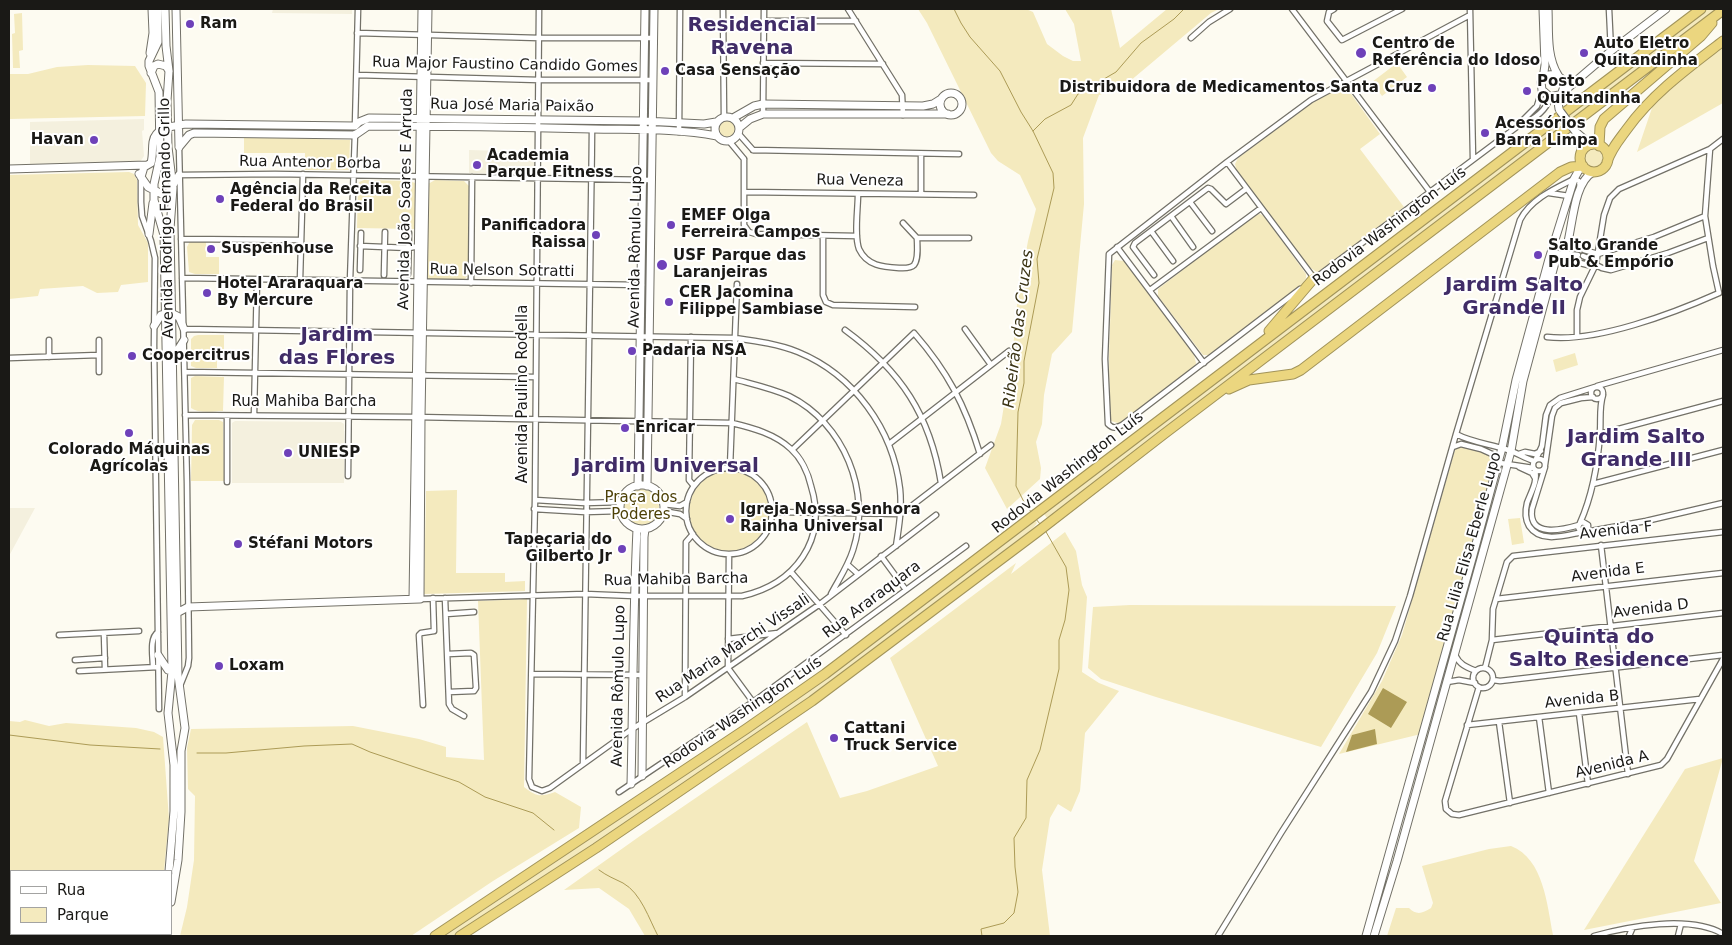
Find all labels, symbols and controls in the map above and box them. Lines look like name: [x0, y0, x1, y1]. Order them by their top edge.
district label: Residencial Ravena: [688, 14, 816, 61]
place label: Ram: [200, 15, 237, 33]
marker: Ram: [184, 18, 196, 30]
place label: Centro de Referência do Idoso: [1372, 35, 1540, 70]
place label: Auto Eletro Quitandinha: [1594, 35, 1698, 70]
marker: Centro de Referência do Idoso: [1354, 46, 1368, 60]
marker: Auto Eletro Quitandinha: [1578, 47, 1590, 59]
street label: Rua Major Faustino Candido Gomes: [372, 54, 638, 76]
place label: Casa Sensação: [675, 62, 800, 80]
marker: Casa Sensação: [659, 65, 671, 77]
place label: Posto Quitandinha: [1537, 73, 1641, 108]
place label: Distribuidora de Medicamentos Santa Cruz: [1059, 79, 1422, 97]
marker: Distribuidora de Medicamentos Santa Cruz: [1426, 82, 1438, 94]
marker: Posto Quitandinha: [1521, 85, 1533, 97]
street label: Avenida João Soares E Arruda: [395, 88, 417, 310]
street label: Rua José Maria Paixão: [430, 96, 594, 116]
street label: Avenida Rodrigo Fernando Grillo: [156, 97, 178, 339]
place label: Acessórios Barra Limpa: [1495, 115, 1598, 150]
marker: Acessórios Barra Limpa: [1479, 127, 1491, 139]
place label: Havan: [31, 131, 84, 149]
marker: Havan: [88, 134, 100, 146]
place label: Academia Parque Fitness: [487, 147, 613, 182]
street label: Rua Antenor Borba: [239, 153, 381, 173]
marker: Academia Parque Fitness: [471, 159, 483, 171]
street label: Rodovia Washington Luís: [1310, 164, 1470, 290]
street label: Avenida Rômulo Lupo: [626, 166, 646, 328]
street label: Rua Veneza: [816, 171, 904, 191]
place label: Agência da Receita Federal do Brasil: [230, 181, 392, 216]
marker: Agência da Receita Federal do Brasil: [214, 193, 226, 205]
place label: EMEF Olga Ferreira Campos: [681, 207, 820, 242]
place label: Panificadora Raissa: [481, 217, 586, 252]
marker: EMEF Olga Ferreira Campos: [665, 219, 677, 231]
marker: Panificadora Raissa: [590, 229, 602, 241]
place label: Salto Grande Pub & Empório: [1548, 237, 1674, 272]
place label: Suspenhouse: [221, 240, 334, 258]
marker: Suspenhouse: [205, 243, 217, 255]
place label: USF Parque das Laranjeiras: [673, 247, 806, 282]
water label: Ribeirão das Cruzes: [1000, 249, 1038, 409]
marker: Salto Grande Pub & Empório: [1532, 249, 1544, 261]
marker: USF Parque das Laranjeiras: [655, 258, 669, 272]
street label: Rua Nelson Sotratti: [429, 261, 575, 281]
district label: Jardim Salto Grande II: [1445, 274, 1583, 321]
place label: Hotel Araraquara By Mercure: [217, 275, 363, 310]
place label: CER Jacomina Filippe Sambiase: [679, 284, 823, 319]
marker: Hotel Araraquara By Mercure: [201, 287, 213, 299]
marker: CER Jacomina Filippe Sambiase: [663, 296, 675, 308]
street label: Avenida Paulino Rodella: [514, 305, 532, 483]
district label: Jardim das Flores: [279, 324, 395, 371]
place label: Padaria NSA: [642, 342, 746, 360]
marker: Padaria NSA: [626, 345, 638, 357]
place label: Coopercitrus: [142, 347, 250, 365]
marker: Coopercitrus: [126, 350, 138, 362]
street label: Rua Mahiba Barcha: [232, 393, 376, 411]
street label: Rodovia Washington Luís: [989, 408, 1147, 538]
place label: Enricar: [635, 419, 695, 437]
marker: Enricar: [619, 422, 631, 434]
district label: Jardim Salto Grande III: [1567, 426, 1705, 473]
marker: Colorado Máquinas Agrícolas: [123, 427, 135, 439]
place label: Colorado Máquinas Agrícolas: [48, 441, 210, 476]
place label: UNIESP: [298, 444, 360, 462]
marker: UNIESP: [282, 447, 294, 459]
street label: Rua Lilia Elisa Eberle Lupo: [1434, 450, 1506, 644]
district label: Jardim Universal: [573, 455, 759, 479]
park label: Praça dos Poderes: [605, 489, 677, 524]
place label: Igreja Nossa Senhora Rainha Universal: [740, 501, 921, 536]
marker: Igreja Nossa Senhora Rainha Universal: [724, 513, 736, 525]
street label: Avenida F: [1579, 518, 1653, 544]
place label: Tapeçaria do Gilberto Jr: [505, 531, 612, 566]
place label: Stéfani Motors: [248, 535, 373, 553]
marker: Stéfani Motors: [232, 538, 244, 550]
marker: Tapeçaria do Gilberto Jr: [616, 543, 628, 555]
street label: Rua Araraquara: [820, 557, 924, 643]
street label: Avenida E: [1570, 560, 1646, 586]
street label: Rua Mahiba Barcha: [603, 570, 749, 590]
street label: Rua Maria Marchi Vissali: [653, 591, 813, 707]
street label: Avenida D: [1612, 595, 1690, 623]
street label: Avenida Rômulo Lupo: [609, 605, 629, 767]
district label: Quinta do Salto Residence: [1509, 626, 1689, 673]
street label: Rodovia Washington Luís: [660, 653, 826, 773]
place label: Loxam: [229, 657, 284, 675]
marker: Loxam: [213, 660, 225, 672]
street label: Avenida B: [1544, 687, 1620, 713]
place label: Cattani Truck Service: [844, 720, 957, 755]
marker: Cattani Truck Service: [828, 732, 840, 744]
street label: Avenida A: [1573, 747, 1651, 783]
legend: [10, 870, 172, 935]
text: Rua: [57, 881, 85, 899]
text: Parque: [57, 906, 109, 924]

